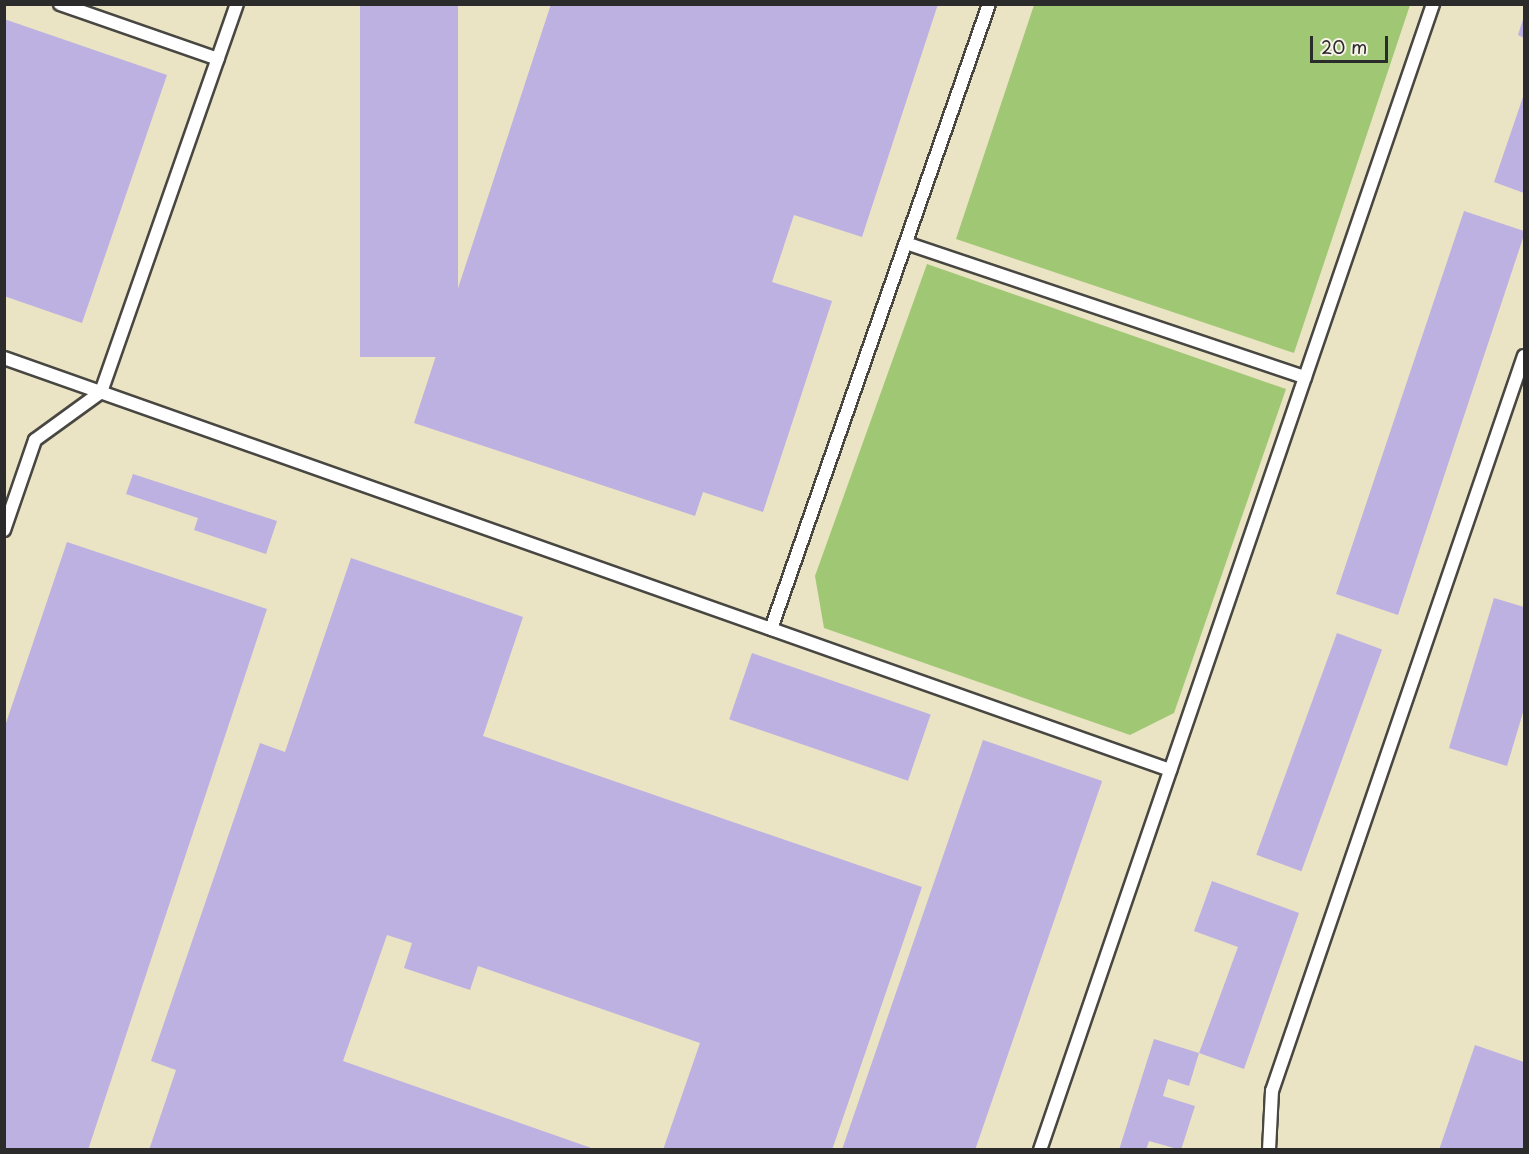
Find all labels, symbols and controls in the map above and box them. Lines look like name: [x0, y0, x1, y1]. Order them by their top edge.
scale bar: [1313, 24, 1391, 62]
text: 20 m: [1321, 33, 1367, 60]

